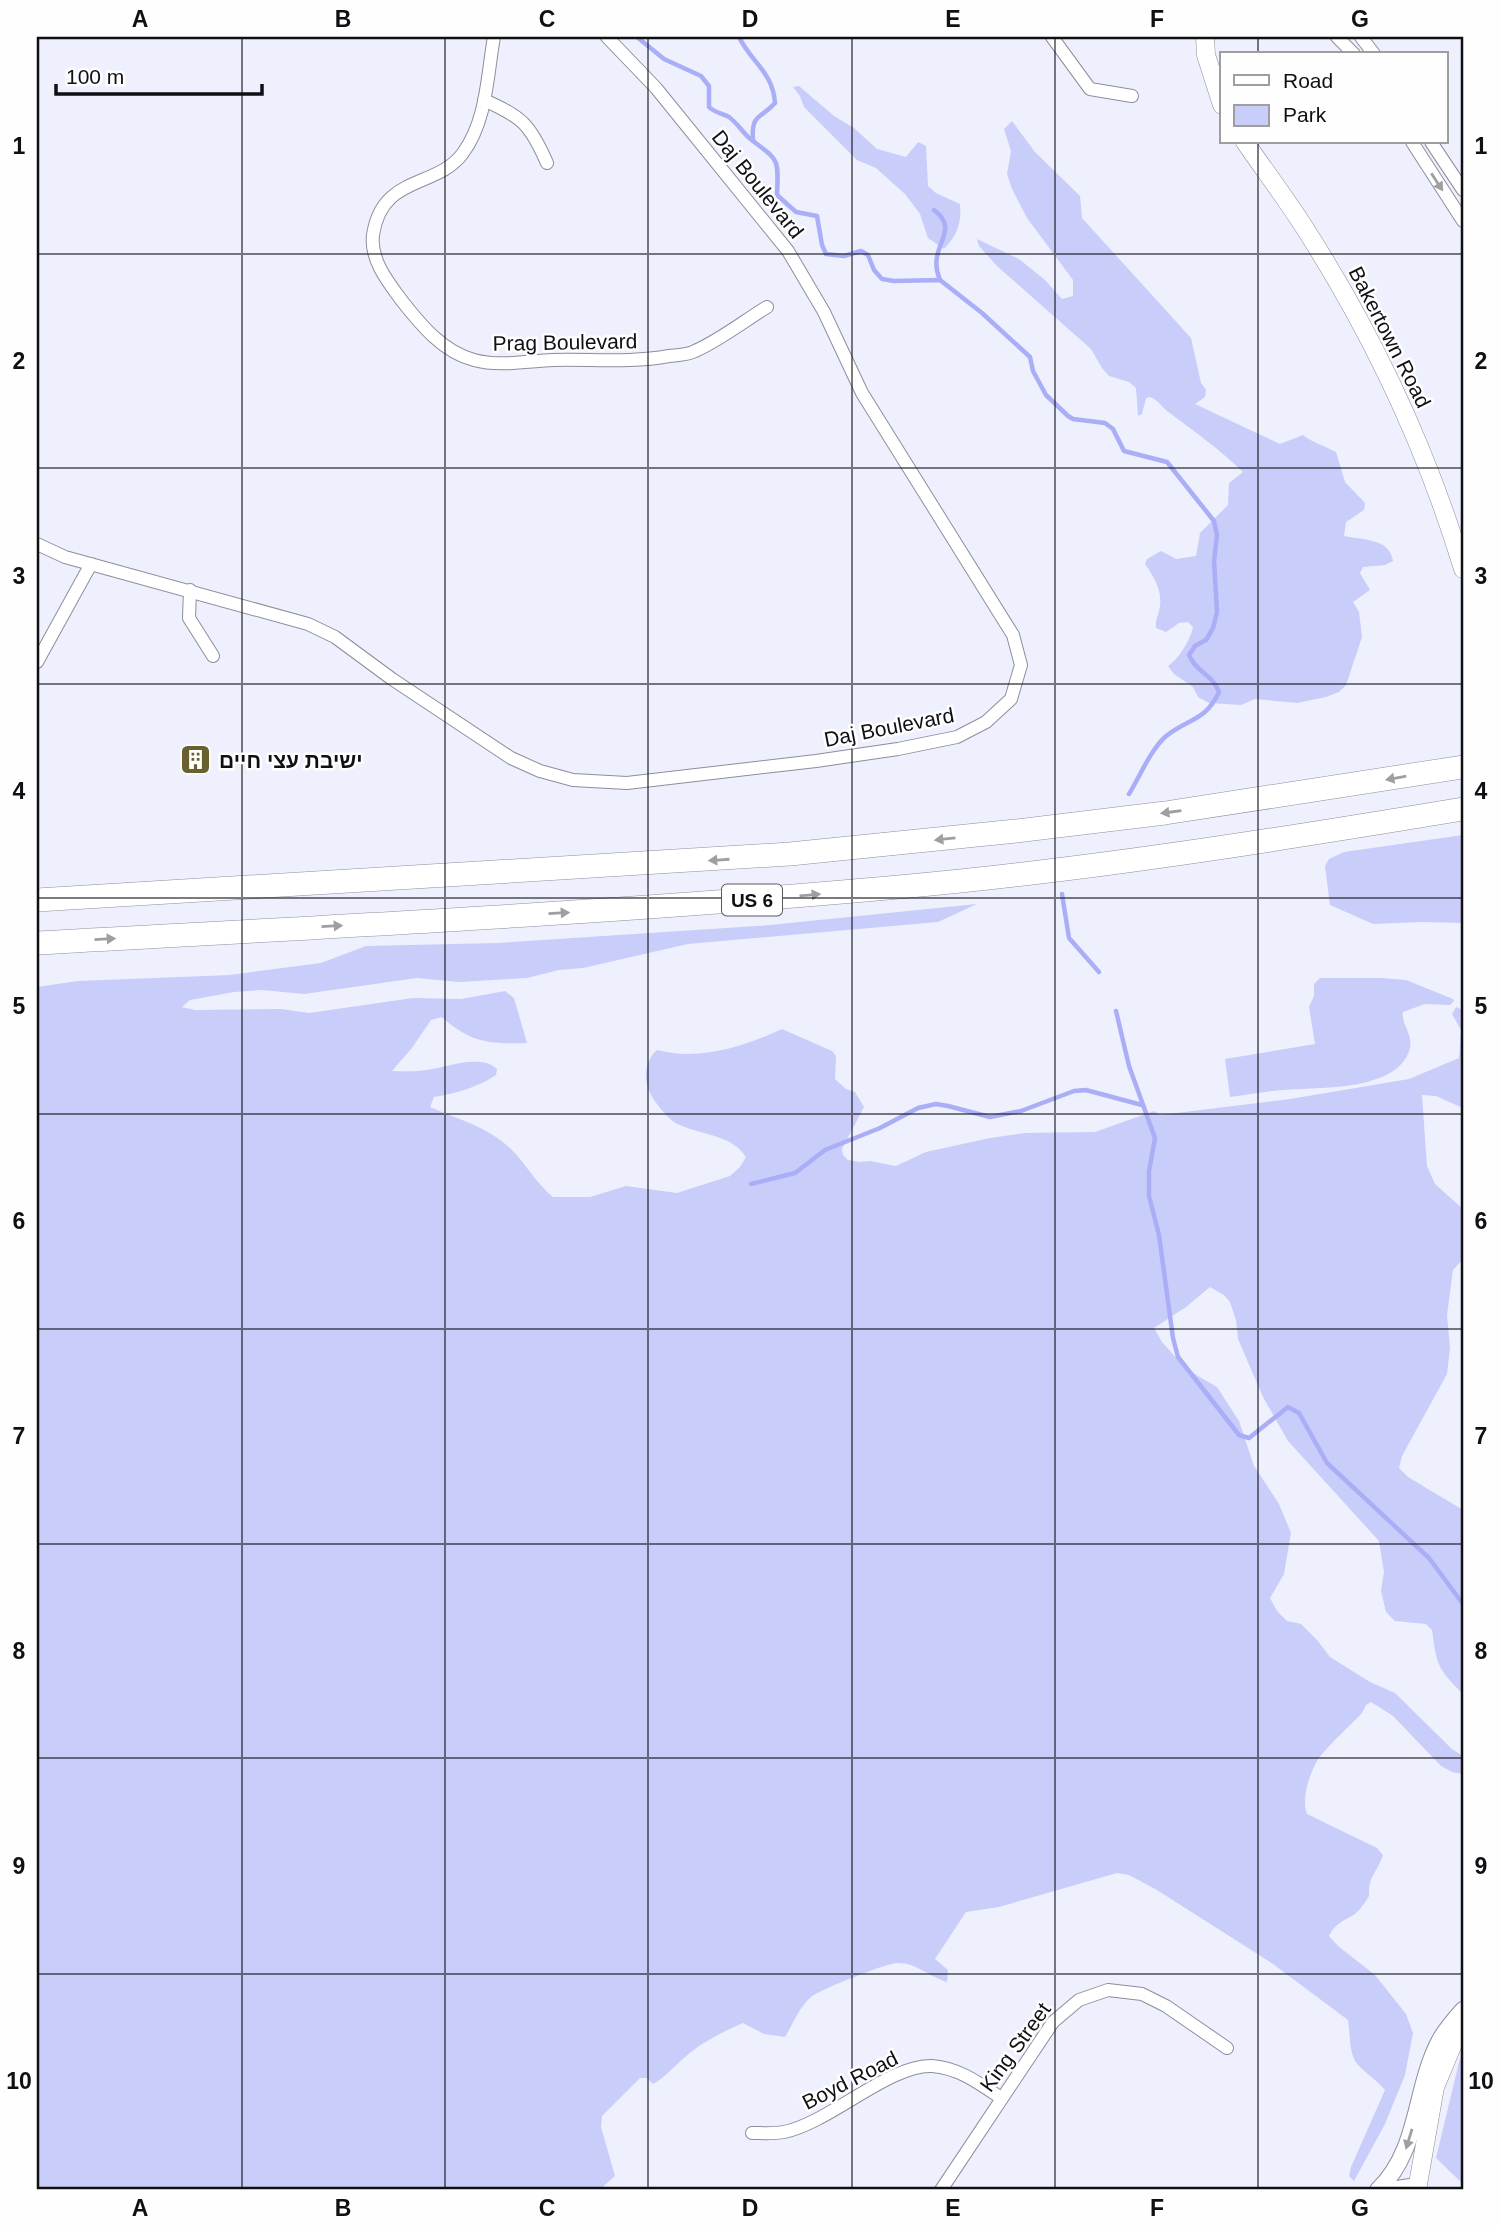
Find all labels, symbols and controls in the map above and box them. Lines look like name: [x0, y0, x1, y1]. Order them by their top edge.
text: A: [132, 6, 148, 32]
text: B: [335, 6, 351, 32]
text: C: [539, 6, 555, 32]
text: D: [742, 6, 758, 32]
text: E: [945, 6, 961, 32]
text: F: [1150, 6, 1164, 32]
text: G: [1351, 6, 1369, 32]
scale bar: [56, 52, 262, 96]
legend: [1220, 52, 1448, 144]
text: 100 m: [66, 65, 124, 88]
text: Road: [1283, 69, 1333, 92]
text: Park: [1283, 103, 1327, 126]
street label: Daj Boulevard: [708, 126, 808, 242]
text: 1: [13, 133, 26, 159]
text: 1: [1475, 133, 1488, 159]
one-way arrow: [1431, 172, 1444, 191]
street label: Bakertown Road: [1345, 263, 1435, 411]
street label: Prag Boulevard: [492, 329, 638, 355]
text: 2: [13, 348, 25, 374]
text: 2: [1475, 348, 1487, 374]
text: 3: [13, 563, 25, 589]
text: 3: [1475, 563, 1487, 589]
street label: Daj Boulevard: [822, 703, 956, 751]
building icon: ישיבת עצי חיים: [179, 743, 213, 777]
place label: ישיבת עצי חיים: [219, 749, 363, 772]
one-way arrow: [1385, 773, 1407, 784]
text: 4: [13, 778, 26, 804]
text: 4: [1475, 778, 1488, 804]
one-way arrow: [1160, 806, 1182, 817]
one-way arrow: [934, 834, 956, 845]
one-way arrow: [707, 854, 729, 865]
road number: US 6: [722, 885, 782, 916]
one-way arrow: [800, 889, 822, 900]
one-way arrow: [548, 907, 570, 918]
one-way arrow: [321, 920, 343, 931]
one-way arrow: [94, 934, 116, 945]
text: 5: [13, 993, 26, 1019]
text: 5: [1475, 993, 1488, 1019]
text: 6: [13, 1208, 25, 1234]
text: 6: [1475, 1208, 1487, 1234]
text: 7: [13, 1423, 25, 1449]
text: 7: [1475, 1423, 1487, 1449]
text: 8: [13, 1638, 26, 1664]
text: 8: [1475, 1638, 1488, 1664]
text: 9: [13, 1853, 25, 1879]
text: 9: [1475, 1853, 1487, 1879]
street label: King Street: [975, 1998, 1055, 2096]
street label: Boyd Road: [798, 2046, 902, 2114]
text: 10: [6, 2068, 32, 2094]
text: 10: [1468, 2068, 1494, 2094]
one-way arrow: [1403, 2128, 1413, 2149]
text: A: [132, 2195, 148, 2221]
text: B: [335, 2195, 351, 2221]
text: C: [539, 2195, 555, 2221]
text: D: [742, 2195, 758, 2221]
text: E: [945, 2195, 961, 2221]
text: F: [1150, 2195, 1164, 2221]
text: G: [1351, 2195, 1369, 2221]

